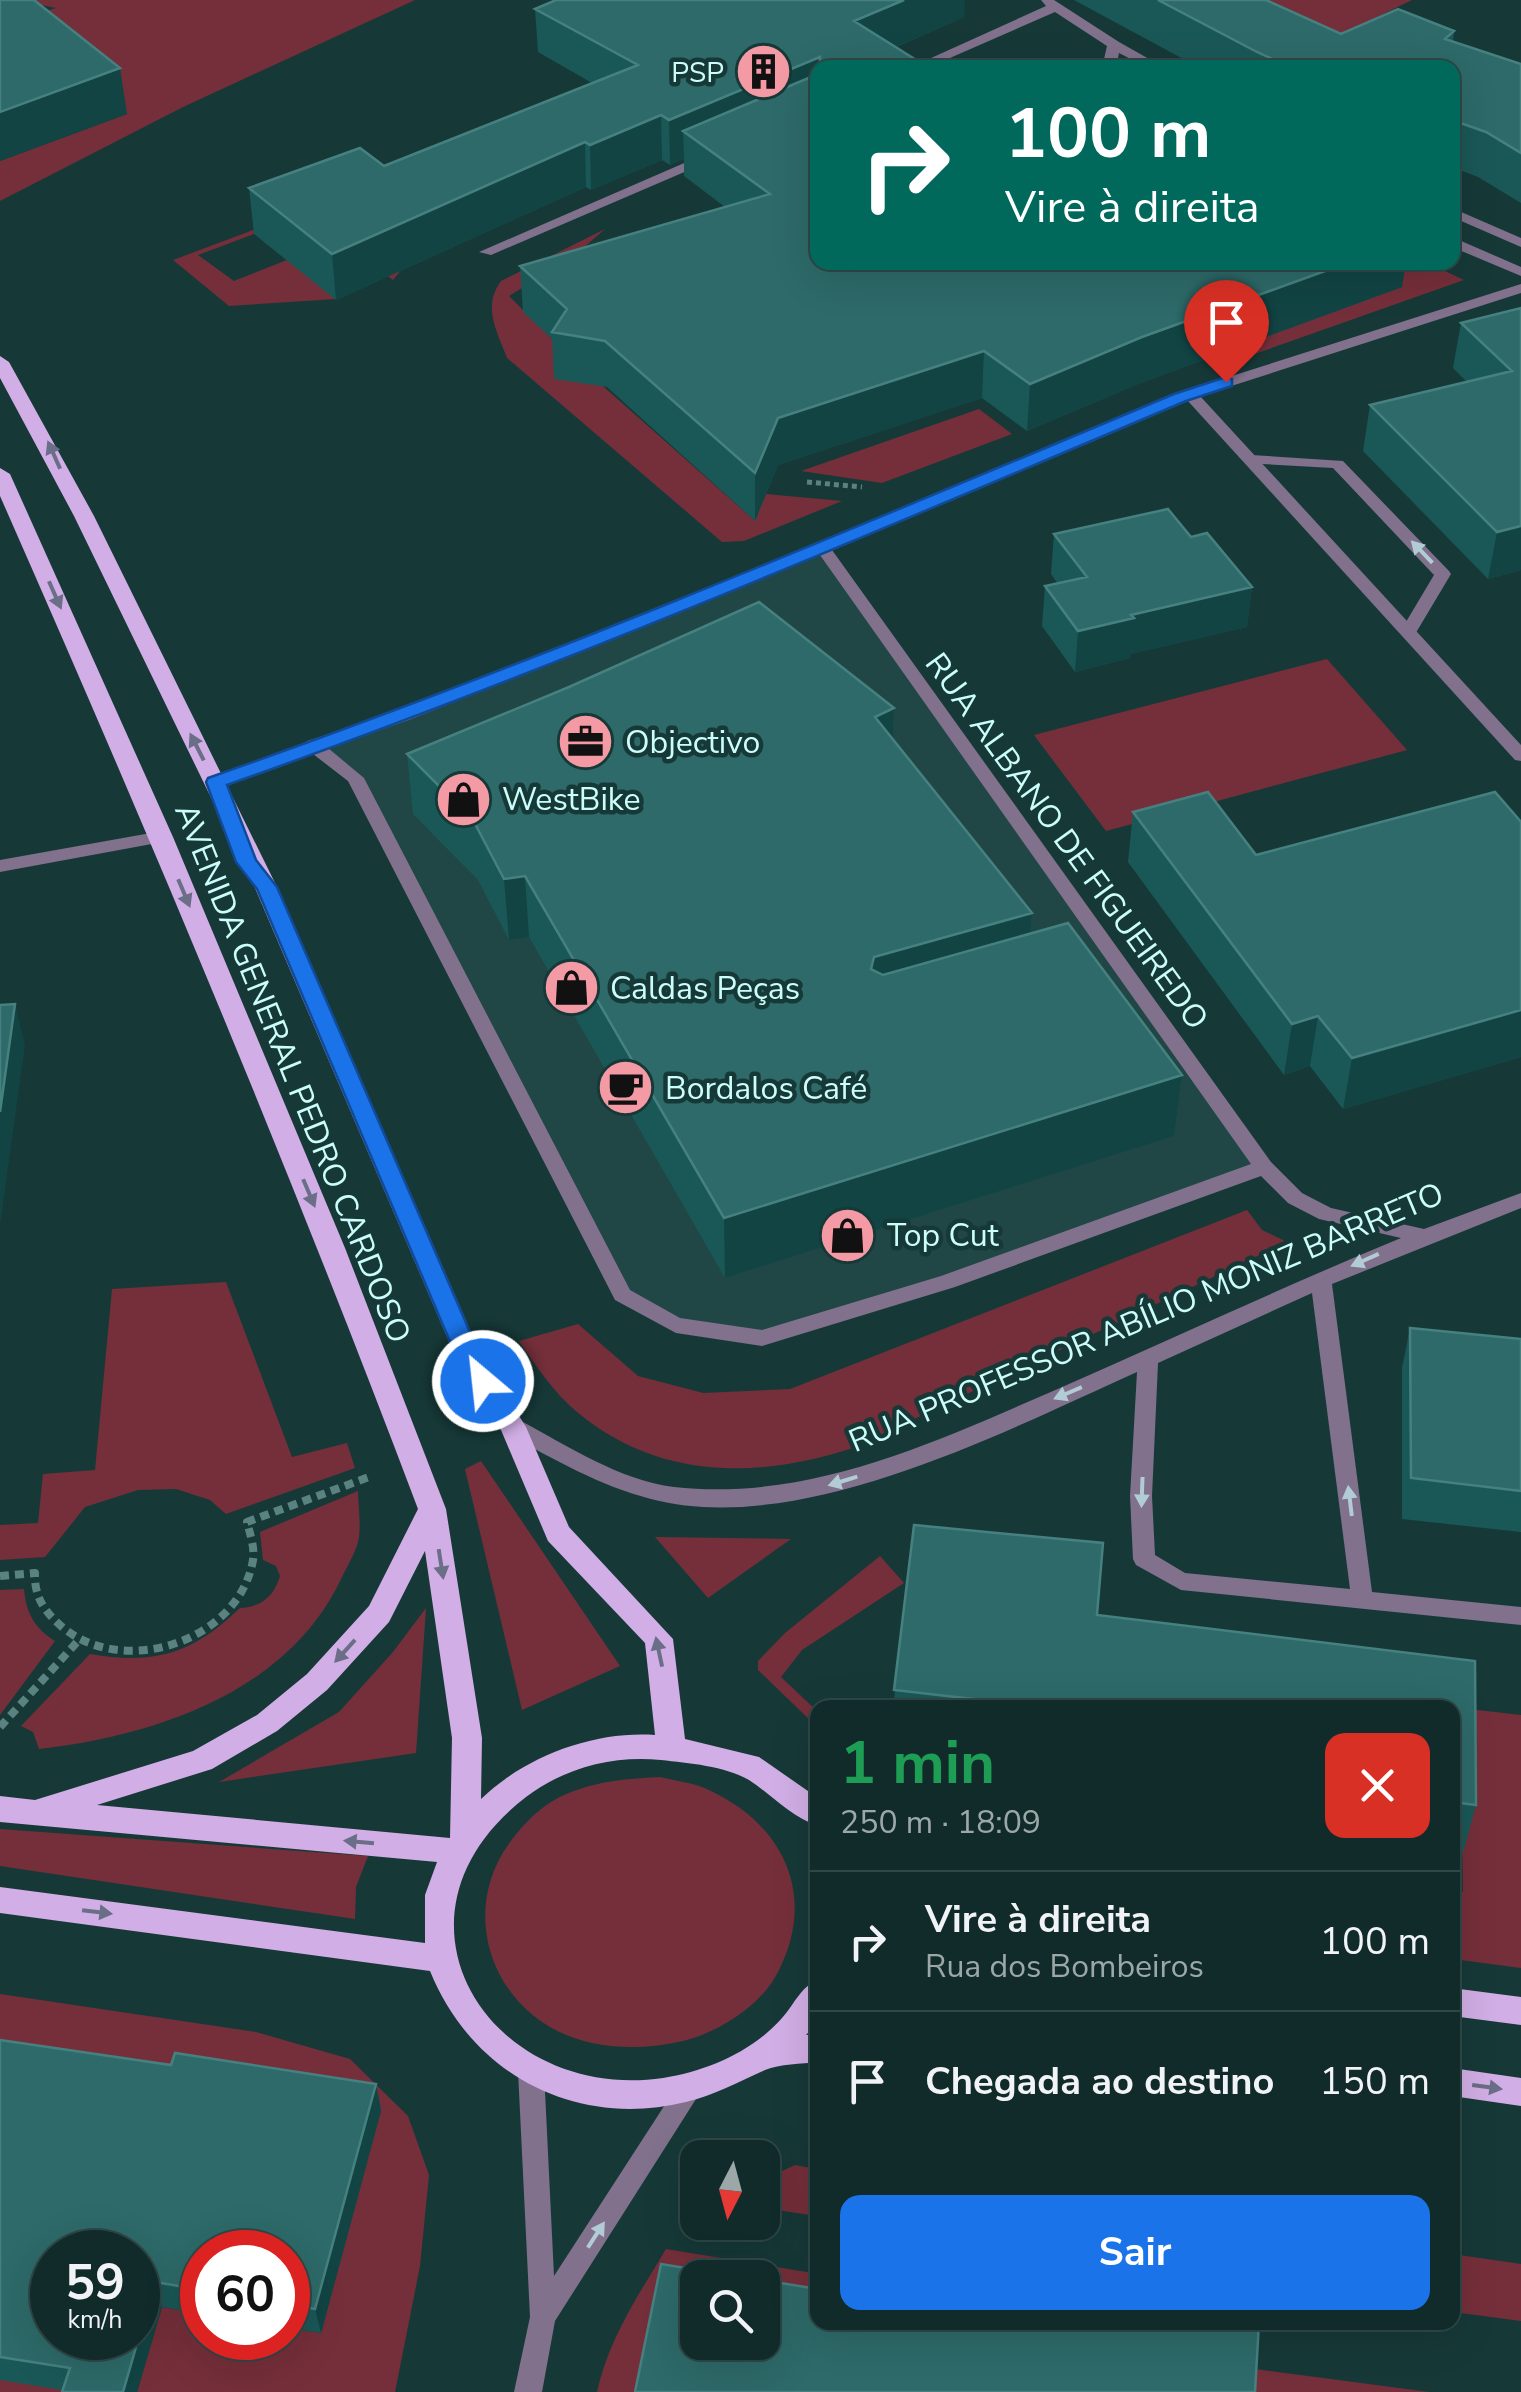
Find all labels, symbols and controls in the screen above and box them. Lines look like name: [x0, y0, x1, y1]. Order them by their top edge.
building icon: PSP: [733, 42, 793, 102]
place label: PSP: [671, 54, 724, 92]
text: 100 m: [1005, 86, 1211, 182]
icon: right: [840, 100, 970, 230]
text: Vire à direita: [1005, 177, 1260, 238]
pin: [1184, 280, 1269, 383]
icon: arrive: [1199, 295, 1254, 350]
one-way arrow: [46, 440, 63, 469]
one-way arrow: [1411, 541, 1434, 565]
one-way arrow: [47, 580, 63, 610]
street label: RUA ALBANO DE FIGUEIREDO: [915, 644, 1218, 1038]
office icon: Objectivo: [556, 712, 616, 772]
place label: Objectivo: [625, 721, 760, 764]
one-way arrow: [189, 733, 206, 762]
shop icon: WestBike: [433, 769, 493, 829]
place label: WestBike: [502, 778, 640, 821]
street label: AVENIDA GENERAL PEDRO CARDOSO: [164, 797, 421, 1349]
one-way arrow: [177, 878, 193, 908]
shop icon: Caldas Peças: [541, 958, 601, 1018]
place label: Caldas Peças: [610, 967, 800, 1010]
cafe icon: Bordalos Café: [596, 1058, 656, 1118]
place label: Bordalos Café: [665, 1067, 867, 1110]
street label: RUA PROFESSOR ABÍLIO MONIZ BARRETO: [842, 1172, 1450, 1463]
one-way arrow: [302, 1178, 318, 1208]
shop icon: Top Cut: [818, 1205, 878, 1265]
place label: Top Cut: [887, 1214, 1000, 1257]
one-way arrow: [1350, 1252, 1380, 1268]
position arrow: [431, 1329, 535, 1433]
one-way arrow: [1053, 1385, 1083, 1401]
one-way arrow: [827, 1474, 857, 1489]
one-way arrow: [1134, 1476, 1150, 1508]
one-way arrow: [1342, 1485, 1358, 1517]
one-way arrow: [433, 1549, 449, 1580]
one-way arrow: [650, 1636, 666, 1667]
one-way arrow: [335, 1638, 357, 1663]
text: 1 min: [840, 1722, 995, 1804]
button: close: [1325, 1733, 1430, 1838]
text: 250 m · 18:09: [840, 1801, 1041, 1844]
one-way arrow: [343, 1834, 375, 1850]
text: Vire à direita: [925, 1894, 1151, 1945]
one-way arrow: [81, 1904, 113, 1920]
icon: right: [840, 1914, 895, 1969]
text: 100 m: [1319, 1916, 1430, 1967]
text: Rua dos Bombeiros: [925, 1945, 1204, 1988]
icon: arrive: [840, 2054, 895, 2109]
text: Chegada ao destino: [925, 2056, 1274, 2107]
text: 150 m: [1319, 2056, 1430, 2107]
one-way arrow: [1471, 2079, 1503, 2095]
north arrow: [680, 2140, 780, 2240]
map controls: [680, 2140, 780, 2360]
button: Sair: [840, 2195, 1430, 2310]
one-way arrow: [586, 2221, 604, 2249]
speed limit sign: 60: [180, 2230, 310, 2360]
text: 59: [65, 2248, 125, 2317]
button: search: [680, 2260, 780, 2360]
text: km/h: [67, 2303, 123, 2337]

